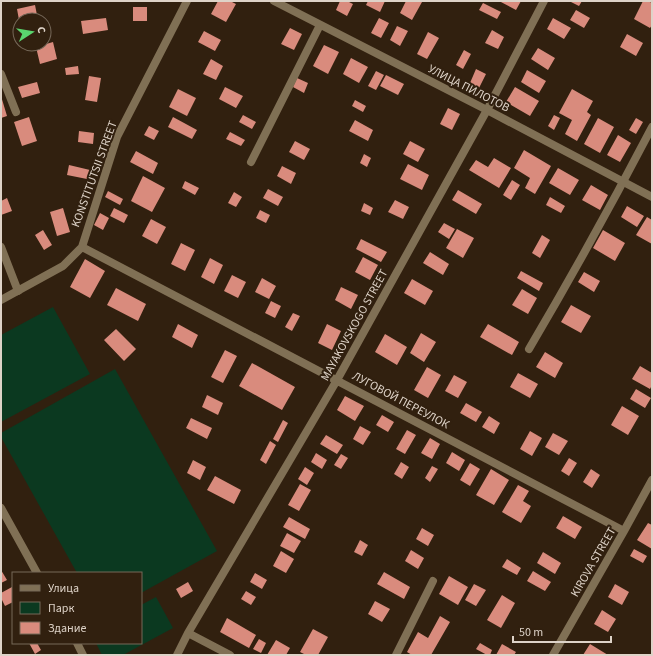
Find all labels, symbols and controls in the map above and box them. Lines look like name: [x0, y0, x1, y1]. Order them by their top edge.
north arrow: [12, 12, 52, 52]
text: С: [33, 25, 49, 35]
street label: УЛИЦА ПИЛОТОВ: [425, 61, 513, 116]
street label: KONSTITUTSII STREET: [67, 118, 122, 230]
street label: MAYAKOVSKOGO STREET: [317, 266, 392, 384]
street label: ЛУГОВОЙ ПЕРЕУЛОК: [349, 368, 452, 433]
street label: KIROVA STREET: [567, 524, 621, 600]
legend: [12, 572, 142, 644]
text: Улица: [48, 580, 79, 597]
text: Парк: [48, 600, 74, 617]
scale bar: [513, 618, 611, 644]
text: Здание: [48, 620, 87, 637]
text: 50 m: [519, 624, 543, 641]

